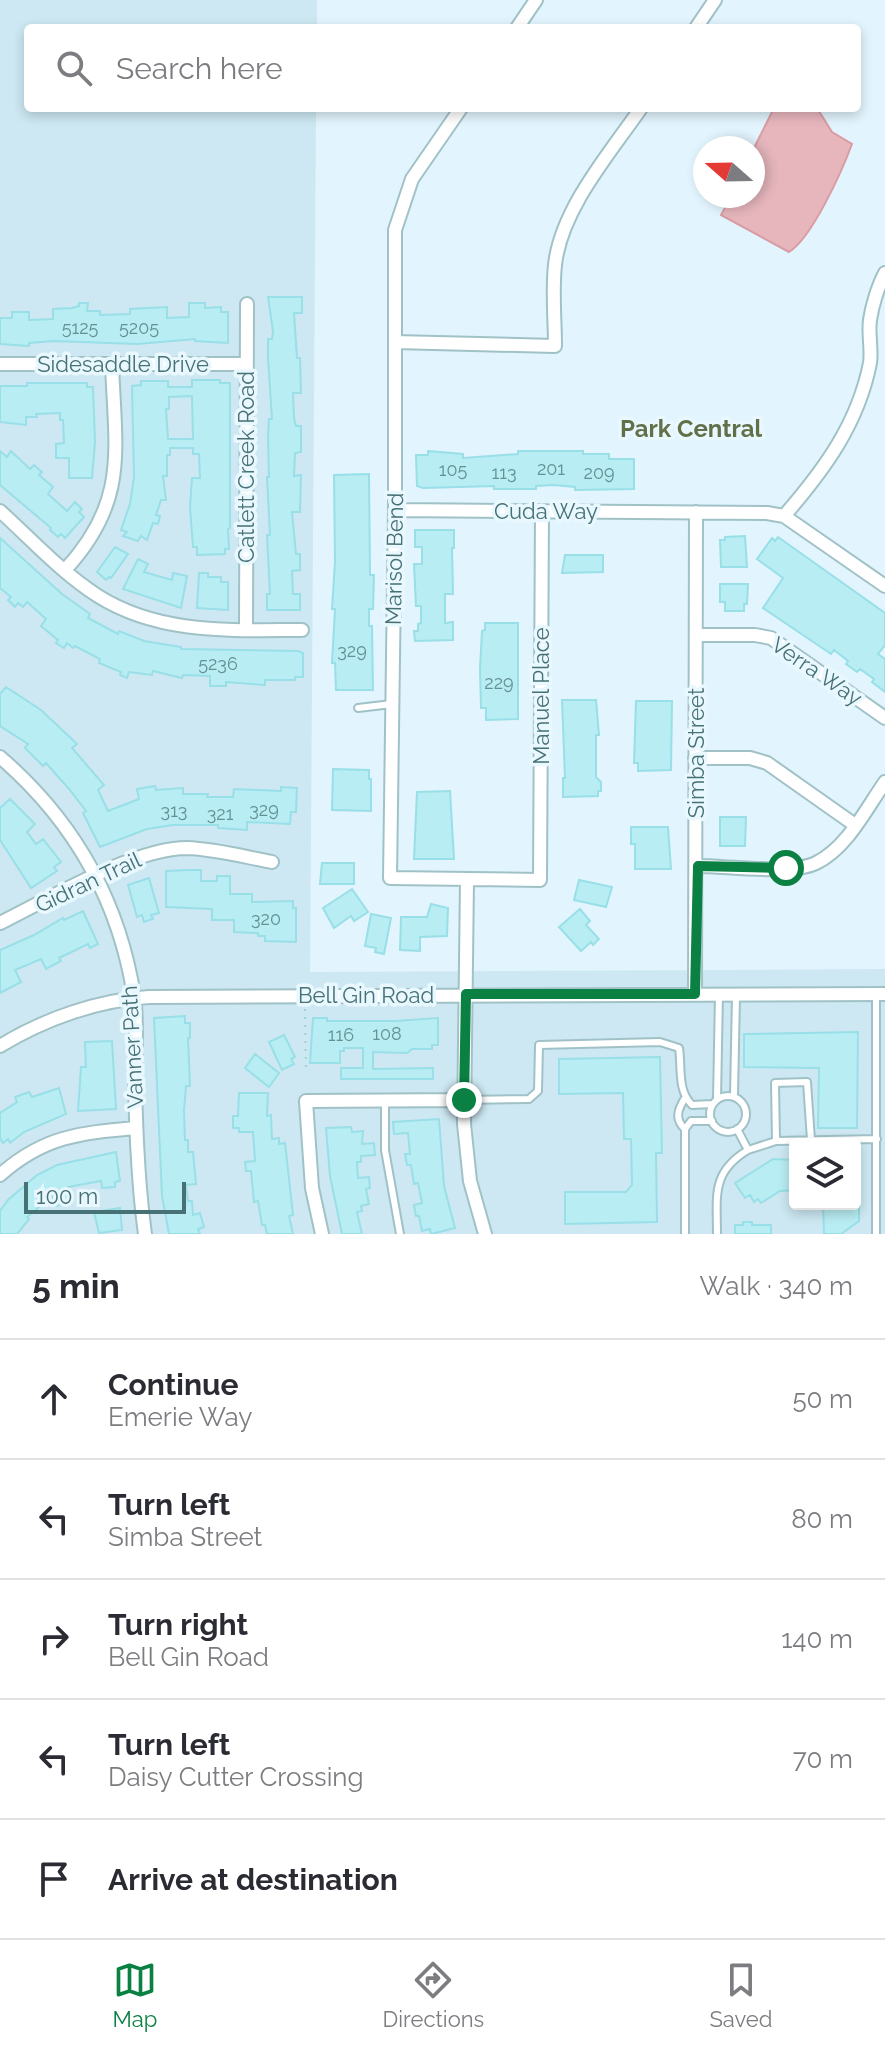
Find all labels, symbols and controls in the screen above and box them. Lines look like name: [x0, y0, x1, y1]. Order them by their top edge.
search box: [24, 24, 861, 112]
icon: search: [52, 46, 96, 90]
text: Search here: [116, 51, 283, 86]
north arrow: [693, 136, 765, 208]
house number: 5125: [62, 317, 99, 338]
house number: 5205: [119, 317, 159, 338]
street label: Sidesaddle Drive: [37, 351, 209, 377]
street label: Catlett Creek Road: [233, 371, 259, 563]
district label: Park Central: [620, 414, 762, 443]
house number: 201: [537, 458, 565, 479]
house number: 105: [439, 459, 467, 480]
house number: 113: [491, 462, 517, 483]
house number: 209: [584, 462, 614, 483]
street label: Marisol Bend: [380, 493, 408, 625]
street label: Cuda Way: [494, 498, 598, 524]
street label: Manuel Place: [528, 627, 554, 765]
street label: Verra Way: [767, 631, 867, 711]
house number: 329: [337, 640, 367, 661]
house number: 5236: [198, 653, 238, 674]
house number: 229: [484, 672, 514, 693]
street label: Simba Street: [683, 687, 709, 818]
house number: 329: [249, 799, 279, 820]
house number: 313: [161, 800, 187, 821]
house number: 321: [207, 803, 234, 824]
street label: Gidran Trail: [31, 846, 145, 918]
route start: [768, 850, 804, 886]
house number: 320: [251, 908, 281, 929]
street label: Bell Gin Road: [298, 982, 434, 1008]
street label: Vanner Path: [116, 985, 148, 1109]
house number: 108: [372, 1023, 402, 1044]
house number: 116: [328, 1024, 354, 1045]
route end: [446, 1082, 482, 1118]
map controls: [789, 1138, 861, 1210]
button: layers: [789, 1138, 861, 1210]
scale bar: [24, 1178, 186, 1214]
text: 100 m: [36, 1183, 98, 1209]
text: 5 min: [32, 1266, 120, 1306]
text: Walk · 340 m: [699, 1271, 853, 1301]
text: Continue: [108, 1367, 239, 1402]
icon: ahead: [32, 1377, 76, 1421]
text: 50 m: [792, 1384, 853, 1414]
text: Emerie Way: [108, 1402, 252, 1432]
text: Turn left: [108, 1487, 230, 1522]
icon: left: [32, 1497, 76, 1541]
text: 80 m: [791, 1504, 853, 1534]
text: Simba Street: [108, 1522, 262, 1552]
text: Turn right: [108, 1607, 248, 1642]
icon: right: [32, 1617, 76, 1661]
text: 140 m: [781, 1624, 853, 1654]
text: Bell Gin Road: [108, 1642, 269, 1672]
text: Turn left: [108, 1727, 230, 1762]
icon: left: [32, 1737, 76, 1781]
text: 70 m: [793, 1744, 853, 1774]
text: Daisy Cutter Crossing: [108, 1762, 364, 1792]
icon: arrive: [32, 1857, 76, 1901]
text: Arrive at destination: [108, 1862, 398, 1897]
tab: Map: [113, 1958, 157, 2032]
tab: Directions: [383, 1958, 484, 2032]
tab: Saved: [709, 1958, 772, 2032]

